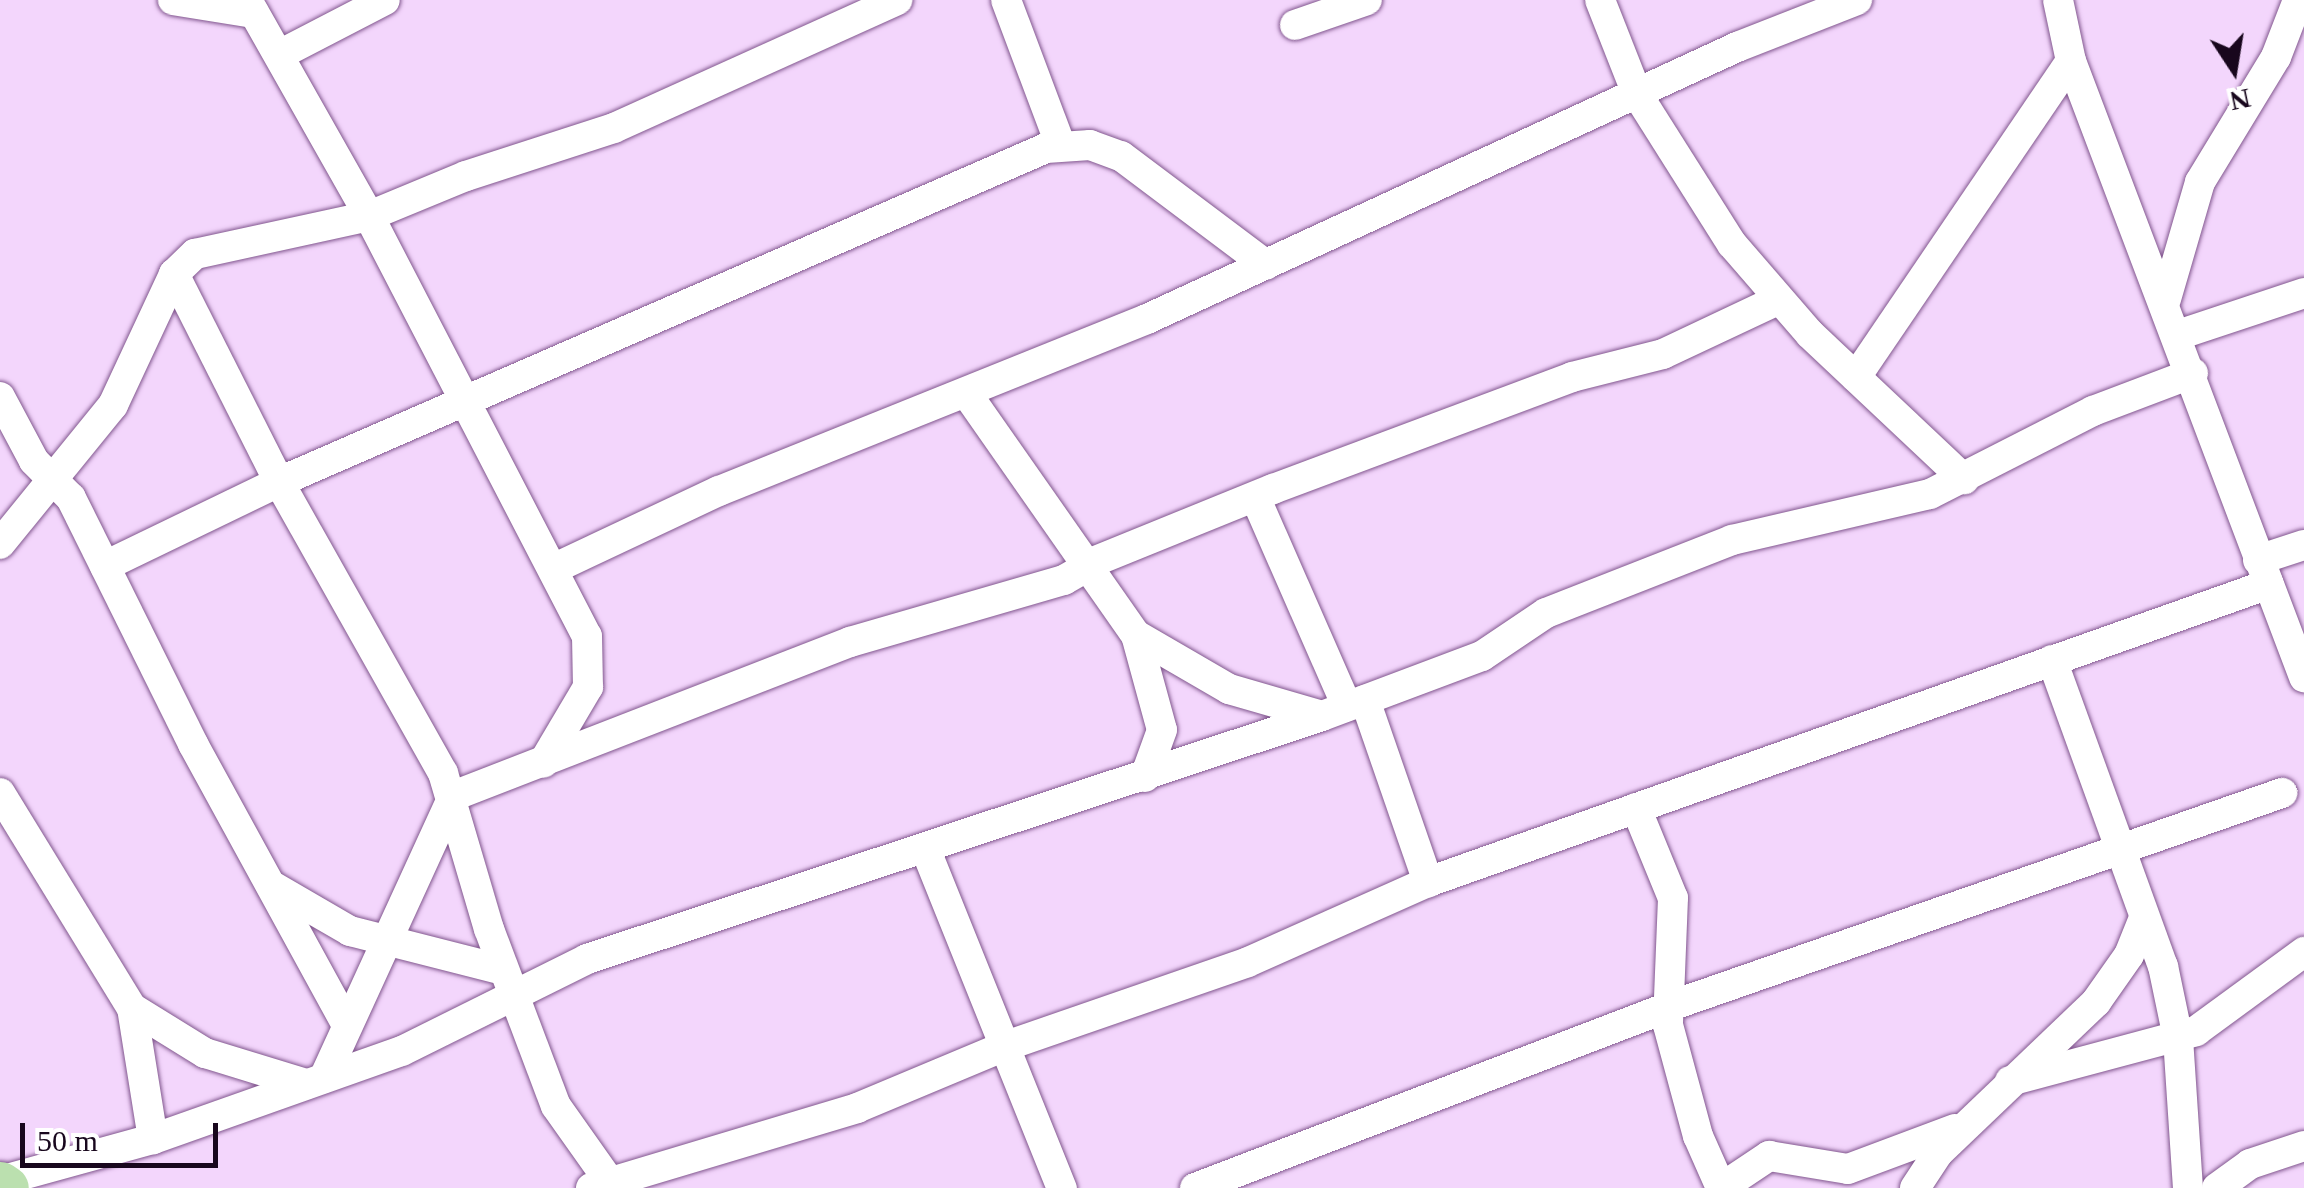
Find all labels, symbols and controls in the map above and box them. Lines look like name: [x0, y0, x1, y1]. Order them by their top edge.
north arrow: [2184, 20, 2284, 120]
text: N: [2227, 83, 2253, 117]
scale bar: [25, 1103, 222, 1165]
text: 50 m: [37, 1124, 98, 1157]

